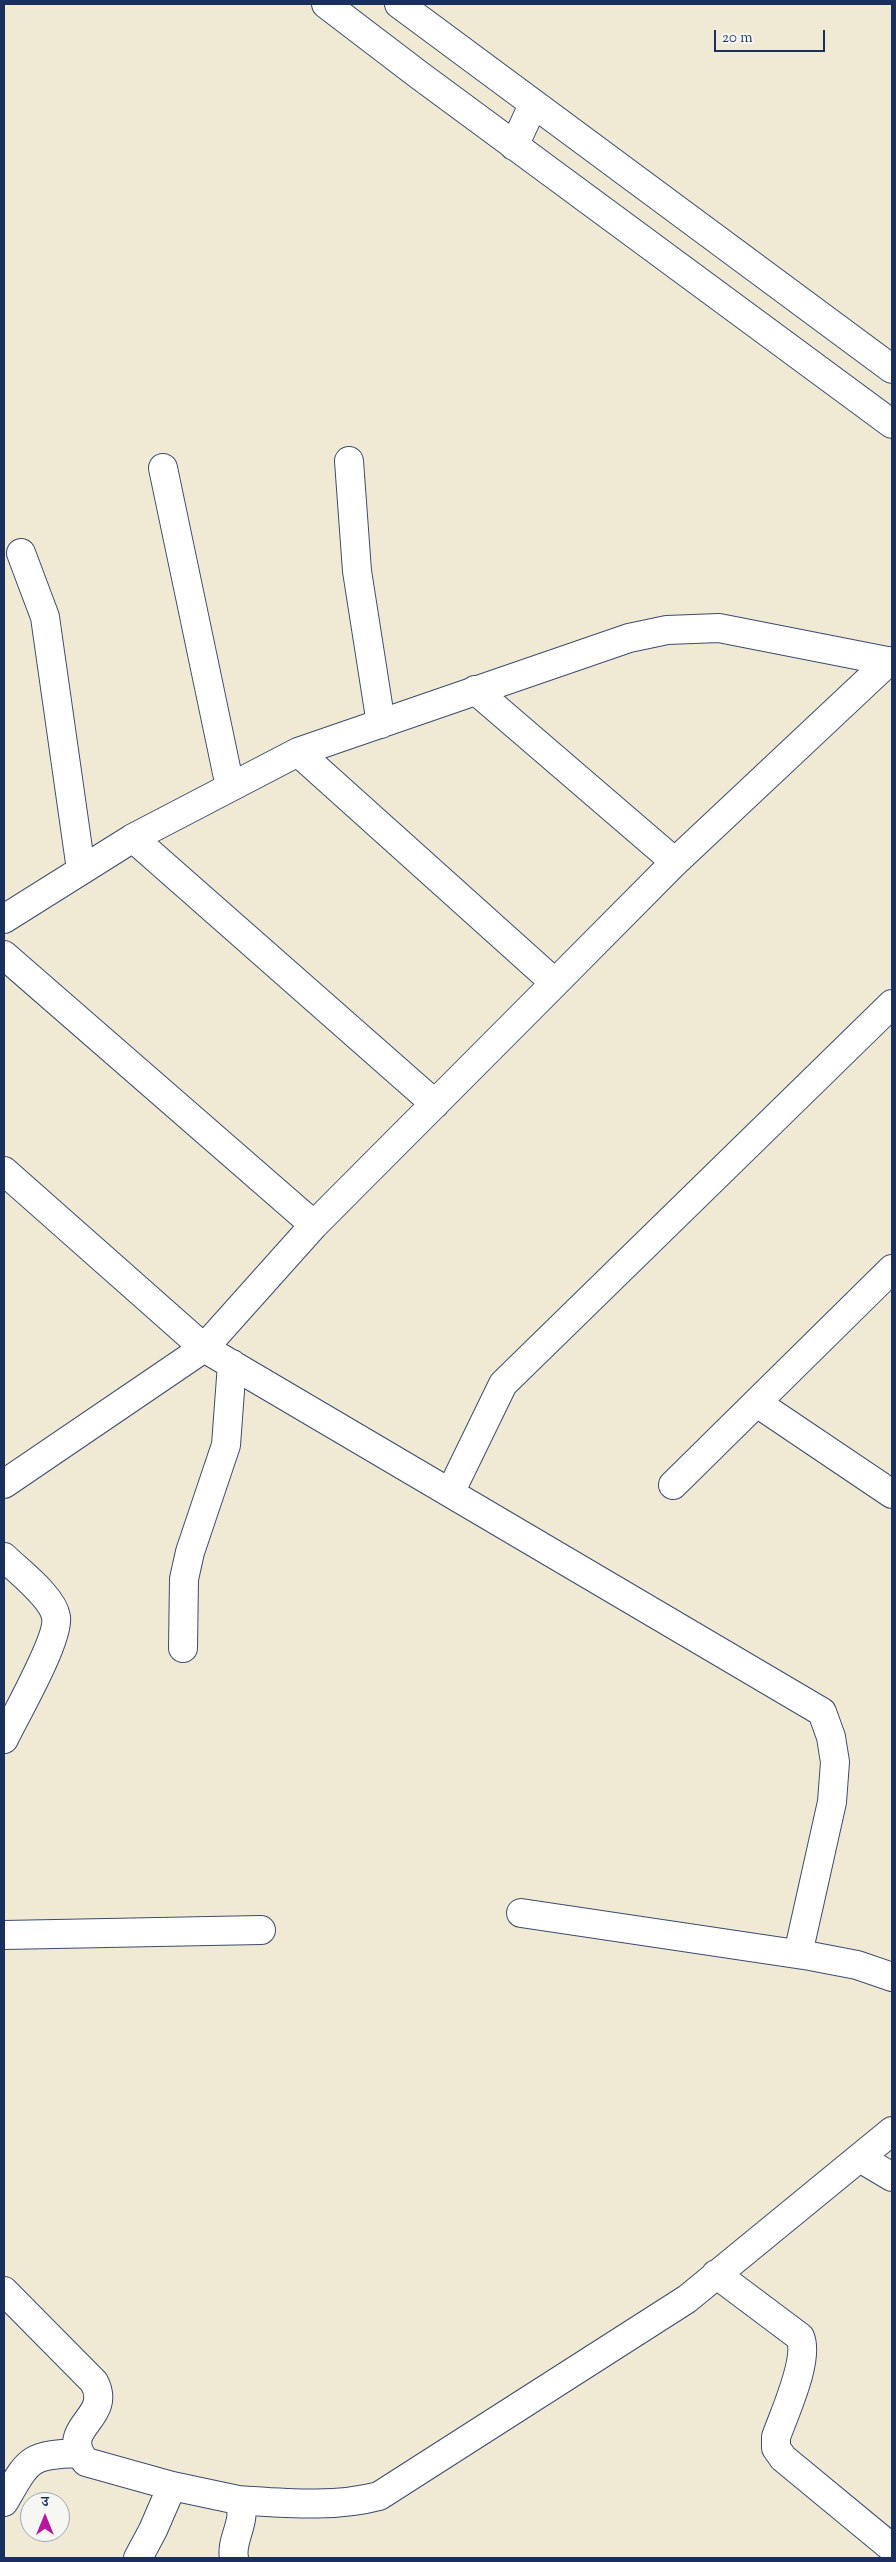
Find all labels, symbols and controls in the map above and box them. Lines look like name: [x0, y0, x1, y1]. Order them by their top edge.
scale bar: [716, 20, 827, 52]
text: 20 m: [722, 28, 753, 49]
north arrow: [20, 2492, 70, 2542]
text: उ: [41, 2493, 49, 2513]

